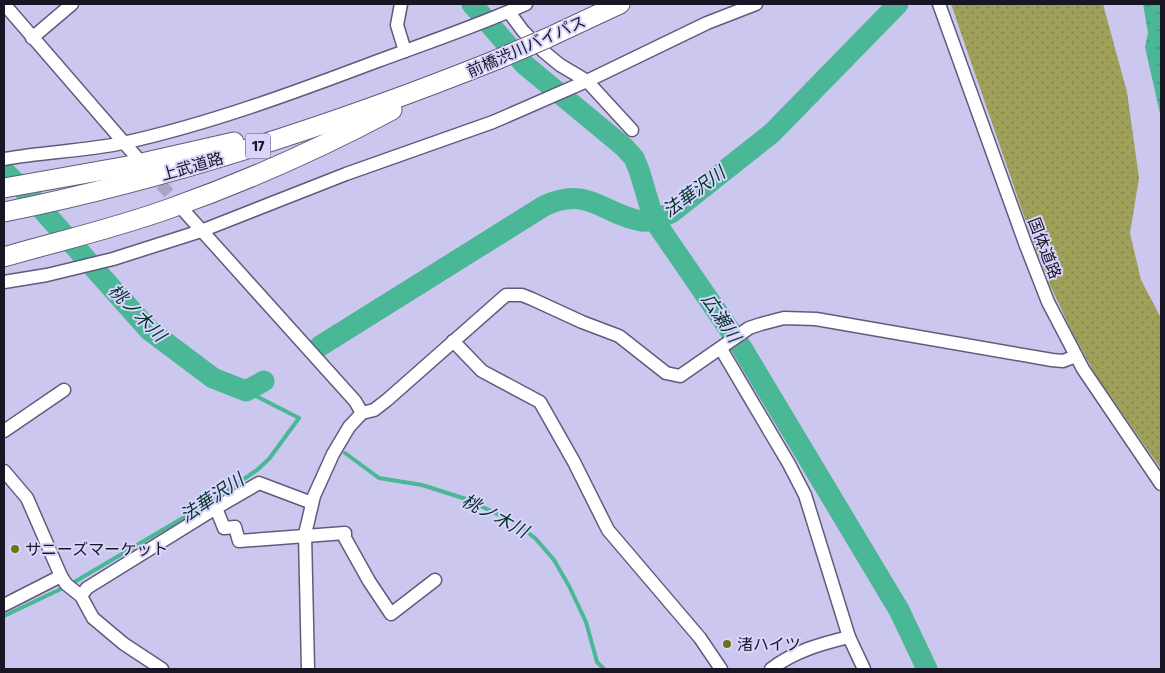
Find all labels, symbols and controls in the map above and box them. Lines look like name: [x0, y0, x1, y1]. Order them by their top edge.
street label: 前橋渋川バイパス: [464, 12, 588, 81]
road number: 17: [246, 134, 270, 158]
street label: 上武道路: [159, 149, 226, 184]
water label: 法華沢川: [658, 161, 731, 222]
street label: 国体道路: [1024, 215, 1065, 281]
water label: 桃ノ木川: [104, 280, 172, 348]
water label: 広瀬川: [697, 289, 746, 348]
water label: 法華沢川: [176, 468, 250, 527]
water label: 桃ノ木川: [458, 489, 534, 544]
place label: サニーズマーケット: [25, 540, 168, 559]
marker: サニーズマーケット: [9, 543, 21, 555]
place label: 渚ハイツ: [737, 635, 801, 654]
marker: 渚ハイツ: [721, 638, 733, 650]

